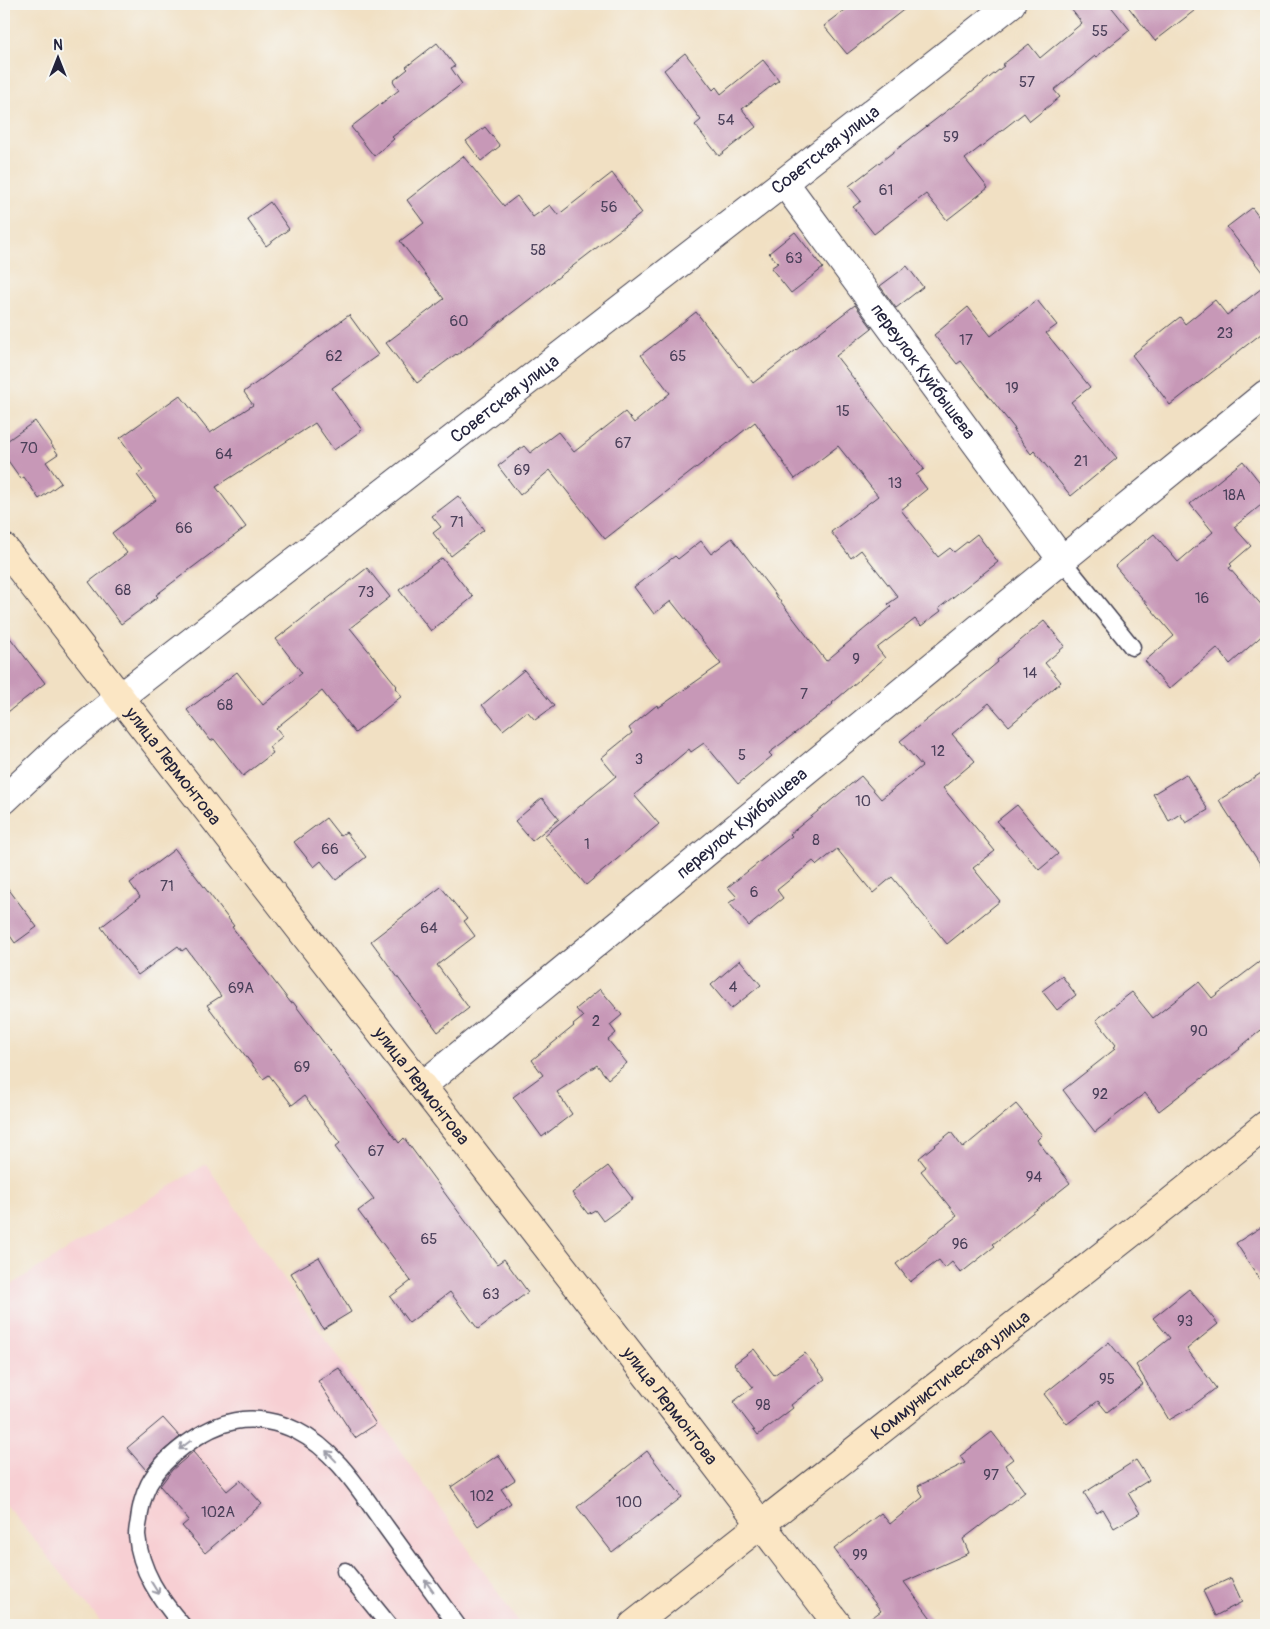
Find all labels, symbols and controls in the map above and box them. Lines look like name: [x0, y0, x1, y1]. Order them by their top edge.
house number: 55: [1092, 22, 1108, 41]
north arrow: [32, 32, 82, 82]
text: N: [53, 37, 63, 54]
house number: 57: [1019, 73, 1035, 92]
street label: Советская улица: [767, 100, 884, 200]
house number: 54: [718, 111, 735, 130]
house number: 59: [943, 128, 959, 147]
house number: 61: [879, 181, 893, 200]
house number: 56: [601, 198, 617, 217]
house number: 58: [530, 241, 546, 260]
house number: 63: [785, 249, 803, 268]
street label: переулок Куйбышева: [865, 299, 980, 444]
house number: 60: [450, 312, 468, 331]
house number: 23: [1217, 324, 1233, 343]
house number: 17: [959, 331, 973, 350]
house number: 62: [325, 347, 343, 366]
house number: 65: [670, 347, 686, 366]
street label: Советская улица: [446, 350, 564, 448]
house number: 19: [1005, 379, 1019, 398]
house number: 15: [836, 402, 850, 421]
house number: 67: [615, 434, 631, 453]
house number: 70: [20, 439, 38, 458]
house number: 64: [215, 445, 233, 464]
house number: 21: [1074, 452, 1088, 471]
house number: 69: [514, 461, 530, 480]
house number: 13: [888, 474, 902, 493]
house number: 18А: [1222, 486, 1246, 505]
house number: 71: [450, 513, 464, 532]
house number: 66: [175, 519, 193, 538]
house number: 68: [115, 581, 132, 600]
house number: 73: [358, 583, 374, 602]
house number: 16: [1195, 589, 1209, 608]
house number: 9: [852, 650, 860, 669]
house number: 14: [1023, 664, 1038, 683]
house number: 7: [800, 685, 808, 704]
house number: 68: [217, 696, 234, 715]
street label: улица Лермонтова: [119, 702, 226, 830]
house number: 12: [931, 742, 945, 761]
house number: 5: [738, 746, 746, 765]
house number: 3: [635, 750, 643, 769]
street label: переулок Куйбышева: [672, 763, 812, 884]
house number: 10: [855, 792, 871, 811]
house number: 8: [812, 831, 820, 850]
house number: 1: [584, 835, 590, 854]
house number: 66: [321, 840, 339, 859]
house number: 71: [160, 877, 174, 896]
house number: 6: [750, 883, 758, 902]
house number: 64: [420, 919, 438, 938]
house number: 4: [729, 978, 738, 997]
house number: 69А: [228, 979, 254, 998]
house number: 2: [592, 1012, 600, 1031]
street label: улица Лермонтова: [368, 1022, 474, 1150]
house number: 90: [1190, 1022, 1208, 1041]
house number: 69: [294, 1058, 310, 1077]
house number: 92: [1092, 1085, 1108, 1104]
house number: 67: [368, 1142, 384, 1161]
house number: 94: [1026, 1168, 1043, 1187]
house number: 65: [421, 1230, 437, 1249]
house number: 96: [952, 1235, 968, 1254]
house number: 63: [482, 1285, 500, 1304]
street label: Коммунистическая улица: [867, 1306, 1035, 1445]
house number: 93: [1177, 1312, 1193, 1331]
street label: улица Лермонтова: [616, 1341, 723, 1470]
house number: 95: [1099, 1370, 1115, 1389]
house number: 98: [755, 1396, 771, 1415]
one-way arrow: [178, 1440, 192, 1450]
one-way arrow: [325, 1450, 337, 1463]
house number: 97: [983, 1466, 999, 1485]
house number: 102: [470, 1487, 494, 1506]
house number: 100: [616, 1493, 642, 1512]
house number: 102А: [201, 1503, 235, 1522]
house number: 99: [852, 1546, 868, 1565]
one-way arrow: [423, 1580, 434, 1593]
one-way arrow: [151, 1581, 161, 1595]

